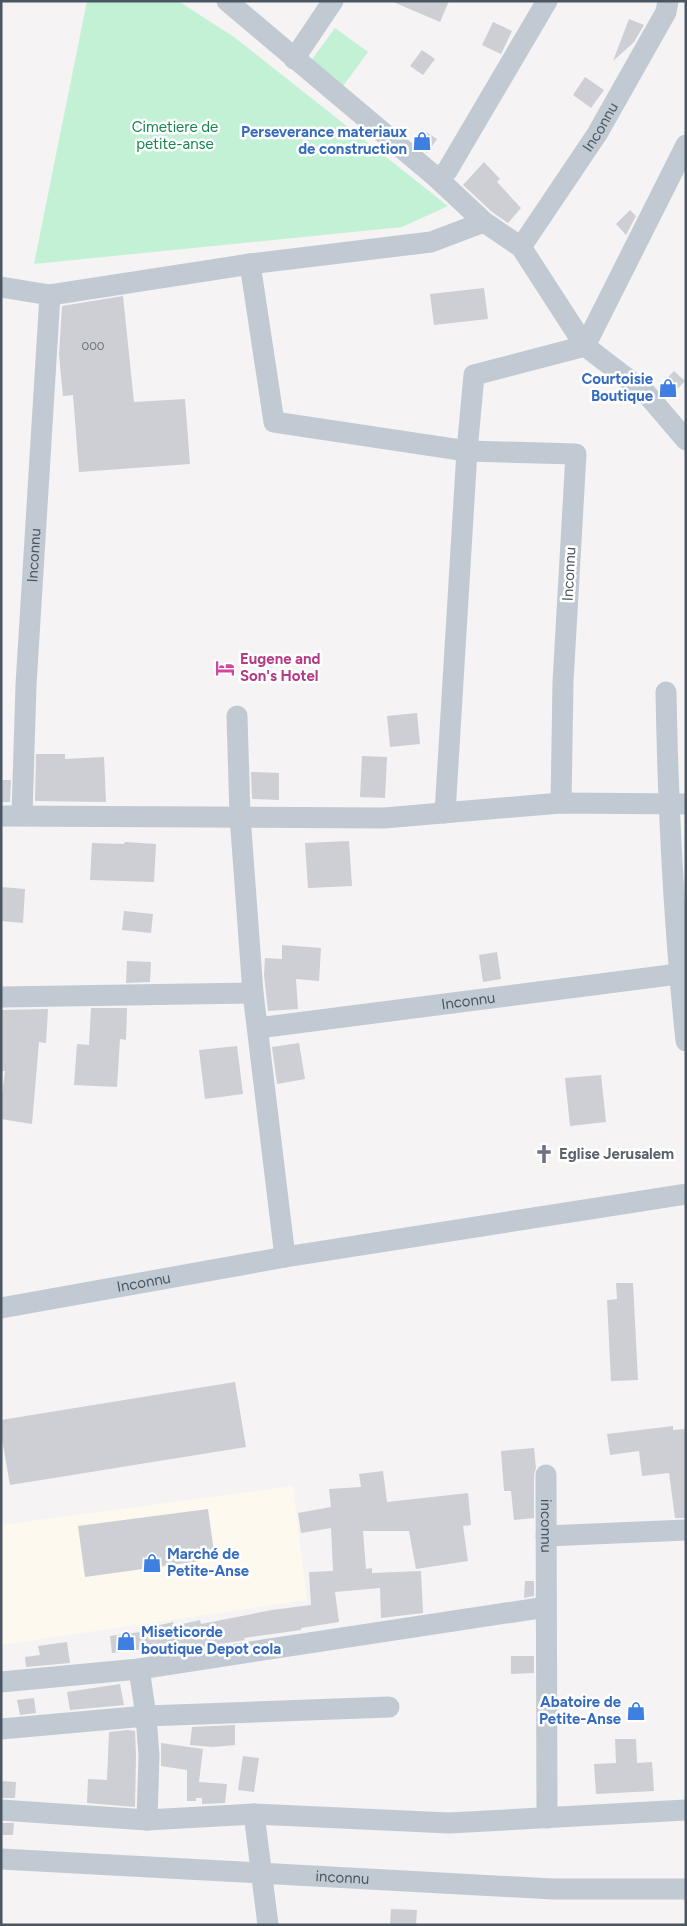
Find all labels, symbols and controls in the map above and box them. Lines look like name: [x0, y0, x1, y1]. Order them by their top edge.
street label: Inconnu: [579, 99, 622, 155]
park label: Cimetiere de petite-anse: [132, 118, 218, 153]
place label: Perseverance materiaux de construction: [241, 123, 407, 158]
shop icon: Perseverance materiaux de construction: [411, 130, 433, 152]
house number: 000: [81, 339, 105, 353]
place label: Courtoisie Boutique: [581, 370, 654, 405]
shop icon: Courtoisie Boutique: [657, 377, 679, 399]
street label: Inconnu: [23, 528, 45, 583]
street label: Inconnu: [559, 546, 579, 602]
place label: Eugene and Son's Hotel: [240, 650, 321, 685]
hotel icon: Eugene and Son's Hotel: [214, 657, 236, 679]
street label: Inconnu: [440, 989, 496, 1013]
church icon: Eglise Jerusalem: [533, 1143, 555, 1165]
place label: Eglise Jerusalem: [559, 1145, 674, 1163]
street label: Inconnu: [115, 1269, 172, 1296]
street label: inconnu: [537, 1499, 555, 1553]
place label: Marché de Petite-Anse: [167, 1545, 250, 1580]
shop icon: Marché de Petite-Anse: [141, 1552, 163, 1574]
place label: Miseticorde boutique Depot cola: [141, 1623, 281, 1658]
shop icon: Miseticorde boutique Depot cola: [115, 1630, 137, 1652]
place label: Abatoire de Petite-Anse: [539, 1693, 622, 1728]
shop icon: Abatoire de Petite-Anse: [625, 1700, 647, 1722]
street label: inconnu: [315, 1867, 370, 1888]

